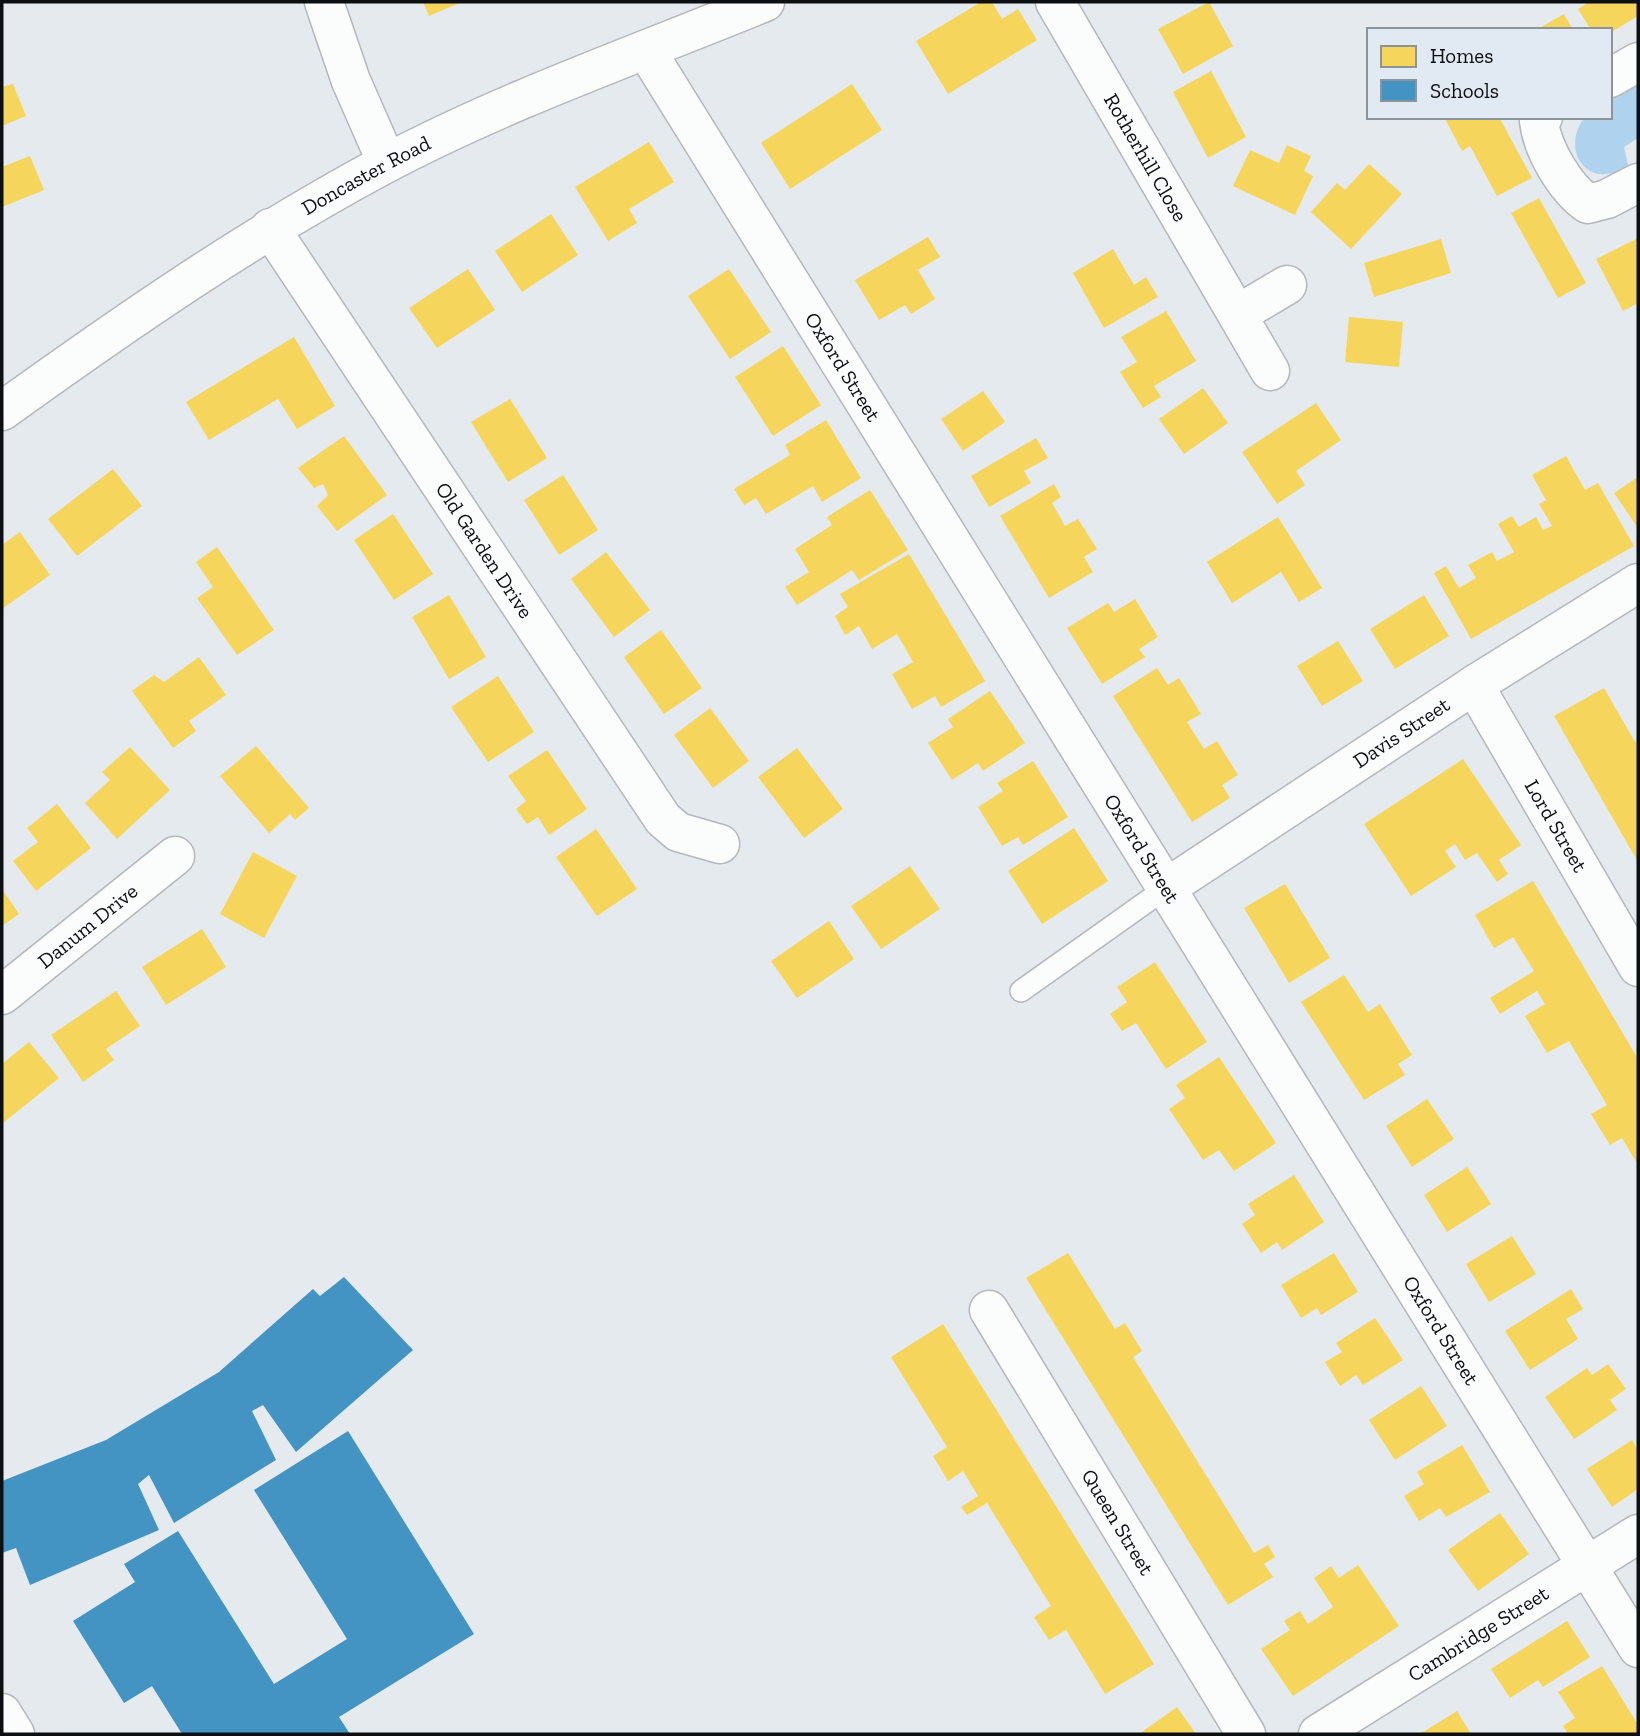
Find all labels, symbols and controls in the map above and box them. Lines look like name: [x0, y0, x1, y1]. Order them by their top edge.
legend: [1367, 28, 1612, 119]
text: Homes: [1430, 43, 1493, 68]
text: Schools: [1430, 78, 1499, 103]
street label: Rotherhill Close: [1099, 89, 1193, 226]
street label: Doncaster Road: [297, 130, 435, 220]
street label: Oxford Street: [800, 307, 887, 426]
street label: Old Garden Drive: [431, 477, 539, 623]
street label: Davis Street: [1348, 691, 1454, 773]
street label: Lord Street: [1520, 775, 1593, 877]
street label: Oxford Street: [1099, 789, 1186, 908]
street label: Danum Drive: [32, 878, 143, 973]
street label: Oxford Street: [1398, 1271, 1485, 1389]
street label: Queen Street: [1076, 1464, 1160, 1579]
street label: Cambridge Street: [1403, 1580, 1553, 1687]

